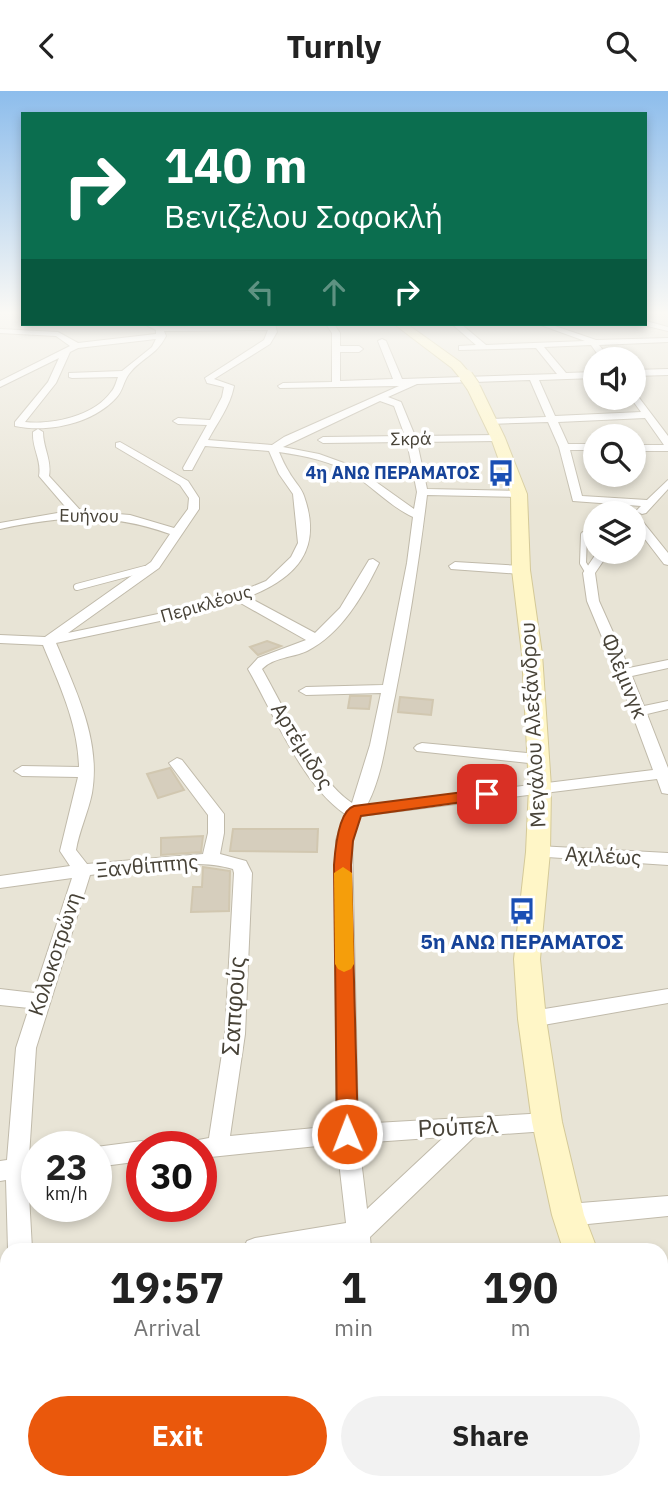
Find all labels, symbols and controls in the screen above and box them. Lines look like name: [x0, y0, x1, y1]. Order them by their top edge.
text: Turnly: [287, 25, 381, 67]
icon: back: [28, 27, 66, 65]
icon: search: [602, 27, 640, 65]
text: 140 m: [164, 133, 308, 196]
icon: right: [49, 140, 140, 231]
text: Βενιζέλου Σοφοκλή: [164, 195, 443, 237]
icon: left: [242, 273, 280, 311]
icon: ahead: [315, 273, 353, 311]
icon: right: [388, 273, 426, 311]
map controls: [583, 347, 646, 564]
button: sound: [583, 347, 646, 410]
button: search: [583, 424, 646, 487]
street label: Σκρά: [390, 427, 432, 450]
bus stop icon: 4η ΑΝΩ ΠΕΡΑΜΑΤΟΣ: [486, 458, 516, 488]
place label: 4η ΑΝΩ ΠΕΡΑΜΑΤΟΣ: [305, 461, 480, 484]
button: layers: [583, 501, 646, 564]
street label: Ευήνου: [59, 503, 119, 528]
street label: Περικλέους: [158, 579, 254, 628]
street label: Μεγάλου Αλεξάνδρου: [513, 621, 551, 829]
street label: Φλέμινγκ: [595, 629, 655, 722]
street label: Αρτέμιδος: [265, 697, 341, 794]
pin: [457, 764, 517, 824]
icon: arrive: [468, 775, 506, 813]
street label: Αχιλέως: [564, 839, 642, 871]
street label: Ξανθίππης: [94, 847, 199, 883]
street label: Κολοκοτρώνη: [21, 888, 87, 1019]
bus stop icon: 5η ΑΝΩ ΠΕΡΑΜΑΤΟΣ: [507, 896, 537, 926]
place label: 5η ΑΝΩ ΠΕΡΑΜΑΤΟΣ: [420, 927, 624, 955]
street label: Σαπφούς: [214, 955, 252, 1057]
position arrow: [310, 1097, 384, 1171]
street label: Ρούπελ: [417, 1108, 500, 1144]
speed limit sign: 30: [126, 1131, 217, 1222]
text: 23: [45, 1144, 88, 1190]
text: km/h: [45, 1182, 88, 1205]
text: 19:57: [110, 1260, 224, 1315]
text: 1: [341, 1260, 366, 1315]
text: 190: [483, 1260, 558, 1315]
text: Arrival: [134, 1312, 201, 1342]
text: min: [334, 1312, 373, 1342]
text: m: [510, 1312, 531, 1342]
button: Exit: [28, 1396, 327, 1476]
button: Share: [341, 1396, 640, 1476]

